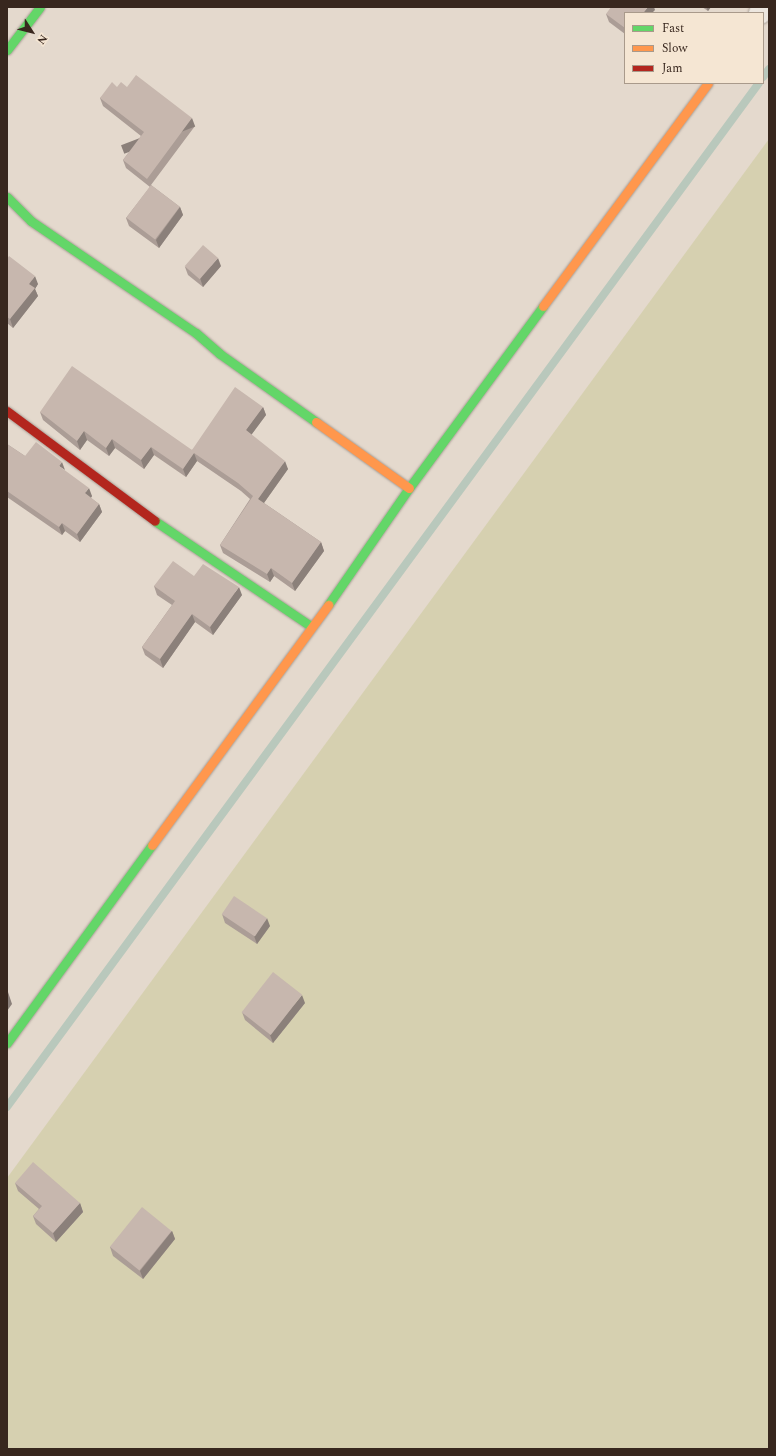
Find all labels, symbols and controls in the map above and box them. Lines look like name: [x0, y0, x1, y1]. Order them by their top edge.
north arrow: [12, 12, 52, 52]
legend: [624, 12, 764, 84]
text: Fast: [662, 19, 684, 38]
text: N: [33, 31, 52, 48]
text: Slow: [662, 39, 687, 58]
text: Jam: [662, 59, 683, 78]

